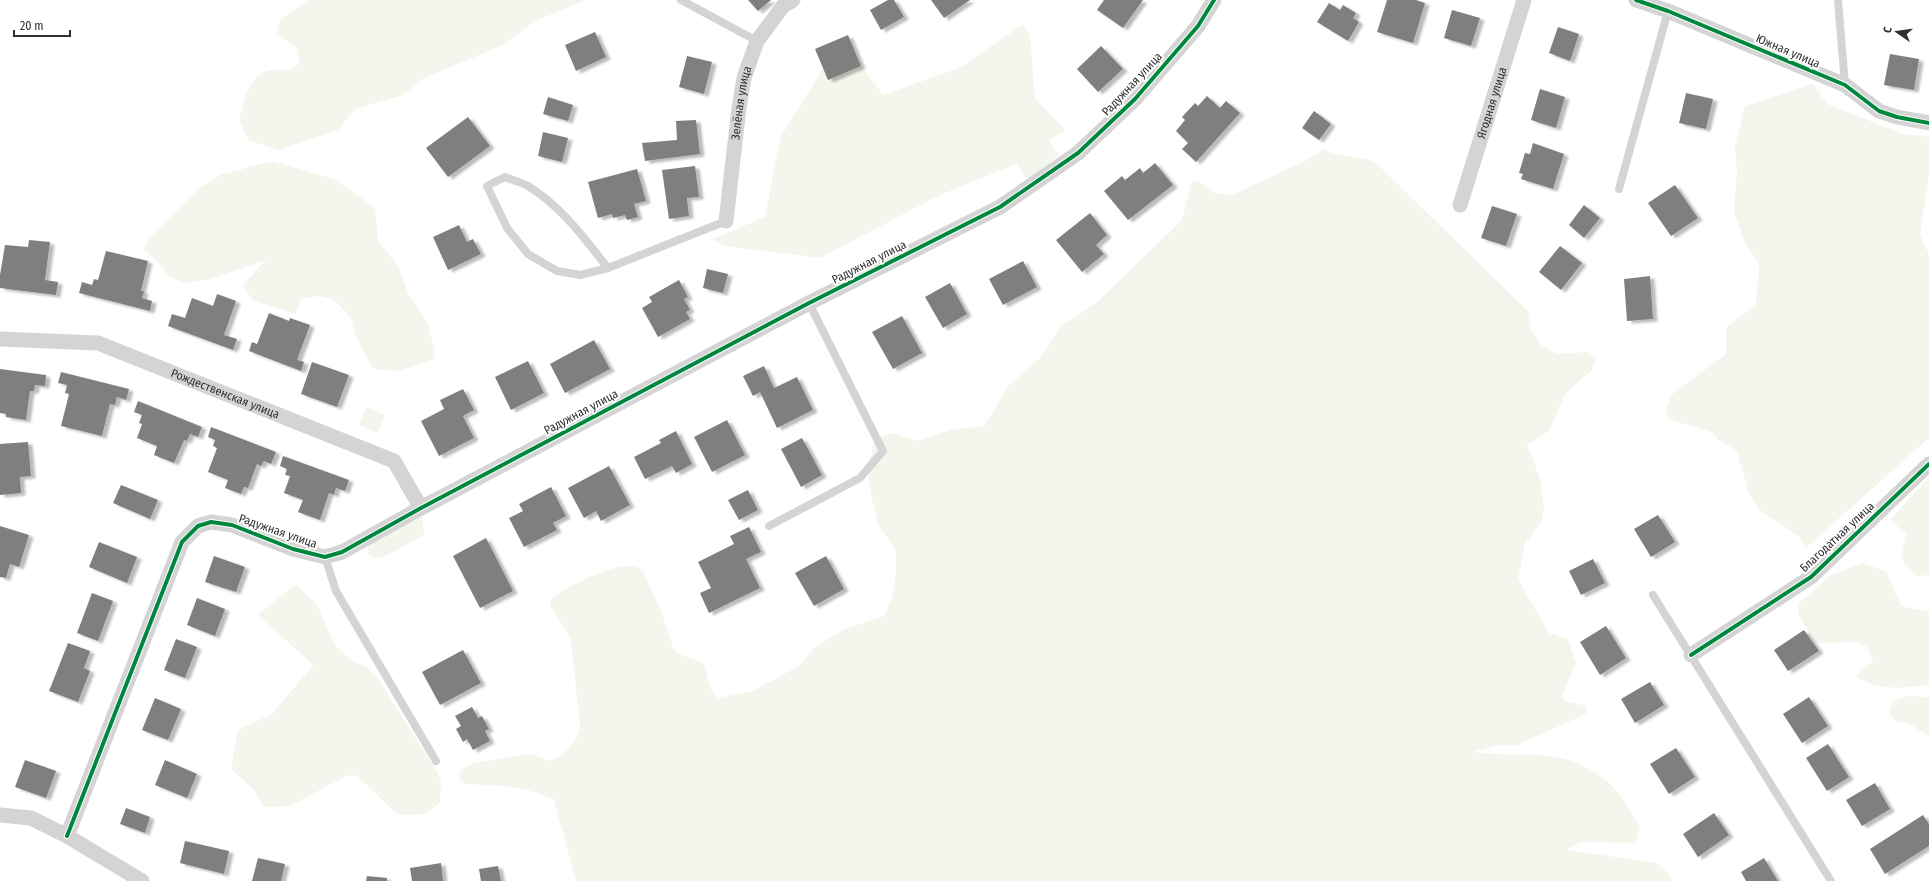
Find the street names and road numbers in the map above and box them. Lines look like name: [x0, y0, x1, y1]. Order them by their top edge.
street label: Южная улица: [1754, 31, 1822, 71]
street label: Радужная улица: [1099, 49, 1165, 119]
street label: Зелёная улица: [728, 64, 755, 141]
street label: Ягодная улица: [1474, 65, 1510, 140]
street label: Радужная улица: [829, 237, 909, 287]
street label: Рождественская улица: [169, 366, 282, 422]
street label: Радужная улица: [542, 387, 620, 437]
street label: Благодатная улица: [1797, 499, 1877, 575]
street label: Радужная улица: [237, 511, 319, 551]

